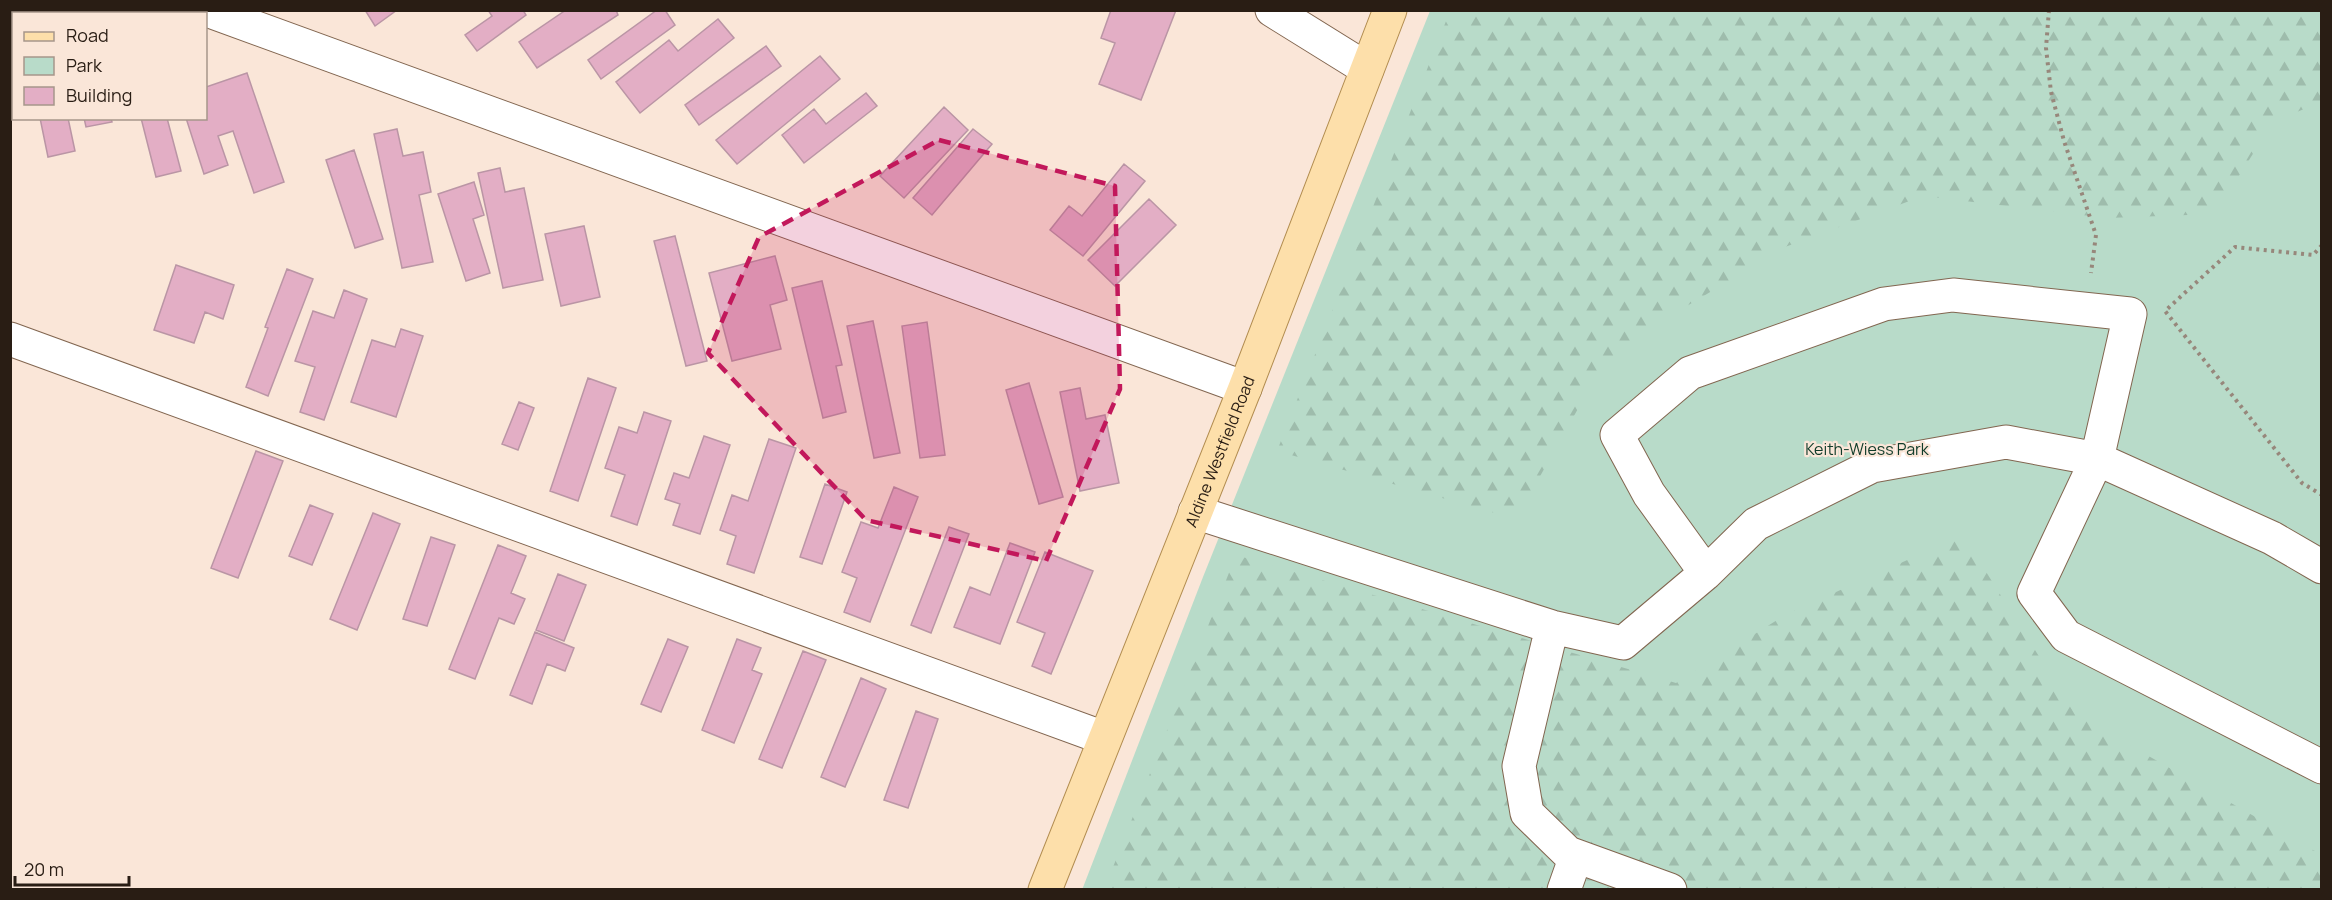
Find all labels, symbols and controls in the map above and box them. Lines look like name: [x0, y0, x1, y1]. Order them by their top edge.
legend: [12, 12, 207, 120]
text: Road: [66, 23, 109, 47]
text: Park: [66, 53, 103, 77]
text: Building: [66, 83, 132, 107]
street label: Aldine Westfield Road: [1180, 373, 1260, 530]
park label: Keith-Wiess Park: [1805, 438, 1930, 460]
scale bar: [15, 849, 129, 887]
text: 20 m: [24, 857, 64, 881]

